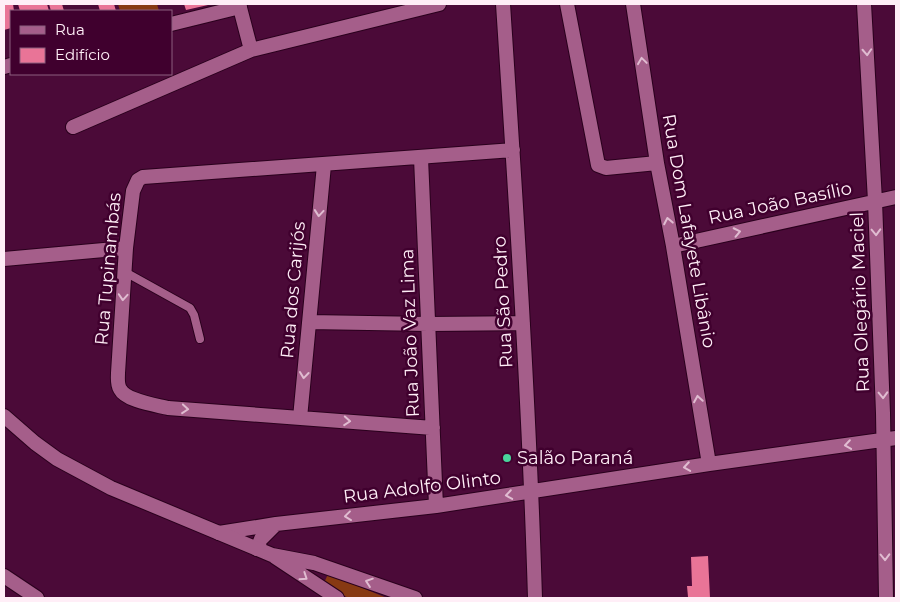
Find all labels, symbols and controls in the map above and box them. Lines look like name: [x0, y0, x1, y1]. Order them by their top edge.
legend: [10, 10, 172, 75]
text: Rua: [55, 20, 85, 39]
text: Edifício: [55, 45, 110, 64]
one-way arrow: [861, 49, 872, 57]
one-way arrow: [637, 57, 647, 65]
street label: Rua Dom Lafayete Libânio: [658, 112, 720, 350]
street label: Rua João Basílio: [706, 177, 854, 229]
street label: Rua Tupinambás: [90, 192, 126, 346]
one-way arrow: [314, 209, 325, 217]
street label: Rua Olegário Maciel: [846, 211, 874, 393]
one-way arrow: [663, 217, 673, 226]
street label: Rua dos Carijós: [276, 220, 310, 360]
one-way arrow: [733, 227, 742, 237]
one-way arrow: [871, 228, 881, 236]
street label: Rua São Pedro: [489, 235, 517, 369]
street label: Rua João Vaz Lima: [396, 248, 424, 418]
one-way arrow: [118, 293, 129, 301]
one-way arrow: [299, 371, 310, 379]
one-way arrow: [877, 391, 888, 399]
one-way arrow: [694, 394, 704, 403]
one-way arrow: [181, 403, 189, 414]
one-way arrow: [343, 416, 351, 427]
one-way arrow: [844, 440, 852, 450]
place label: Salão Paraná: [517, 447, 633, 469]
marker: Salão Paraná: [501, 452, 513, 464]
one-way arrow: [683, 462, 691, 472]
street label: Rua Adolfo Olinto: [342, 466, 502, 508]
one-way arrow: [505, 489, 513, 500]
one-way arrow: [344, 510, 352, 521]
one-way arrow: [880, 554, 890, 561]
one-way arrow: [299, 571, 308, 581]
one-way arrow: [365, 578, 374, 588]

